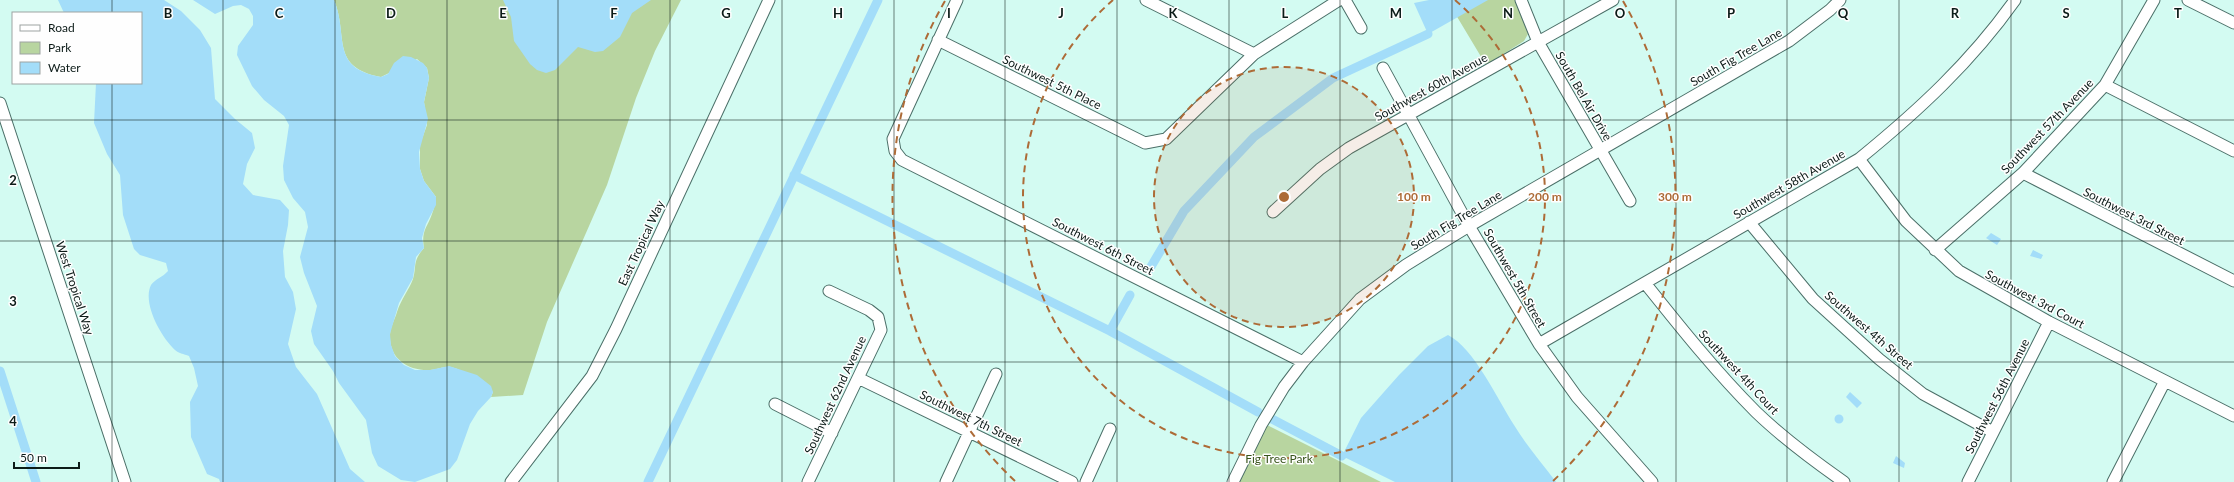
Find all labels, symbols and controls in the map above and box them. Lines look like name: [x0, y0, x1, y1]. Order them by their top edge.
text: B: [164, 5, 173, 21]
text: C: [275, 5, 284, 21]
text: D: [386, 5, 396, 21]
text: E: [499, 5, 507, 21]
text: F: [610, 5, 618, 21]
text: G: [721, 5, 731, 21]
text: H: [833, 5, 843, 21]
text: I: [947, 5, 951, 21]
text: J: [1058, 5, 1064, 21]
text: K: [1169, 5, 1179, 21]
text: L: [1282, 5, 1289, 21]
text: M: [1390, 5, 1402, 21]
text: N: [1503, 5, 1513, 21]
text: O: [1615, 5, 1626, 21]
text: P: [1727, 5, 1735, 21]
text: Q: [1838, 5, 1849, 21]
text: R: [1951, 5, 1960, 21]
text: S: [2062, 5, 2070, 21]
text: T: [2174, 5, 2182, 21]
legend: [12, 12, 142, 84]
text: Road: [48, 20, 75, 35]
street label: South Fig Tree Lane: [1687, 25, 1785, 89]
text: Park: [48, 40, 72, 55]
street label: South Bel Air Drive: [1552, 49, 1616, 143]
street label: Southwest 60th Avenue: [1372, 50, 1490, 124]
street label: Southwest 5th Place: [1000, 52, 1104, 112]
text: Water: [48, 60, 81, 75]
street label: Southwest 57th Avenue: [1998, 75, 2096, 177]
street label: Southwest 58th Avenue: [1730, 146, 1848, 222]
text: 2: [9, 172, 17, 188]
street label: Southwest 3rd Street: [2081, 184, 2188, 248]
street label: South Fig Tree Lane: [1408, 187, 1504, 253]
text: 100 m: [1397, 189, 1431, 204]
text: 200 m: [1528, 189, 1562, 204]
text: 300 m: [1658, 189, 1692, 204]
centre of rings: [1277, 190, 1291, 204]
street label: East Tropical Way: [615, 197, 668, 288]
street label: Southwest 6th Street: [1050, 214, 1157, 278]
street label: Southwest 5th Street: [1481, 226, 1550, 331]
street label: West Tropical Way: [53, 239, 97, 338]
street label: Southwest 3rd Court: [1983, 267, 2088, 332]
street label: Southwest 4th Street: [1822, 288, 1917, 373]
text: 3: [9, 293, 17, 309]
street label: Southwest 4th Court: [1696, 327, 1783, 418]
street label: Southwest 62nd Avenue: [801, 333, 869, 457]
street label: Southwest 56th Avenue: [1962, 336, 2032, 456]
street label: Southwest 7th Street: [917, 387, 1025, 450]
text: 4: [9, 413, 17, 429]
scale bar: [14, 444, 79, 470]
text: 50 m: [20, 450, 47, 465]
park label: Fig Tree Park: [1245, 451, 1314, 466]

